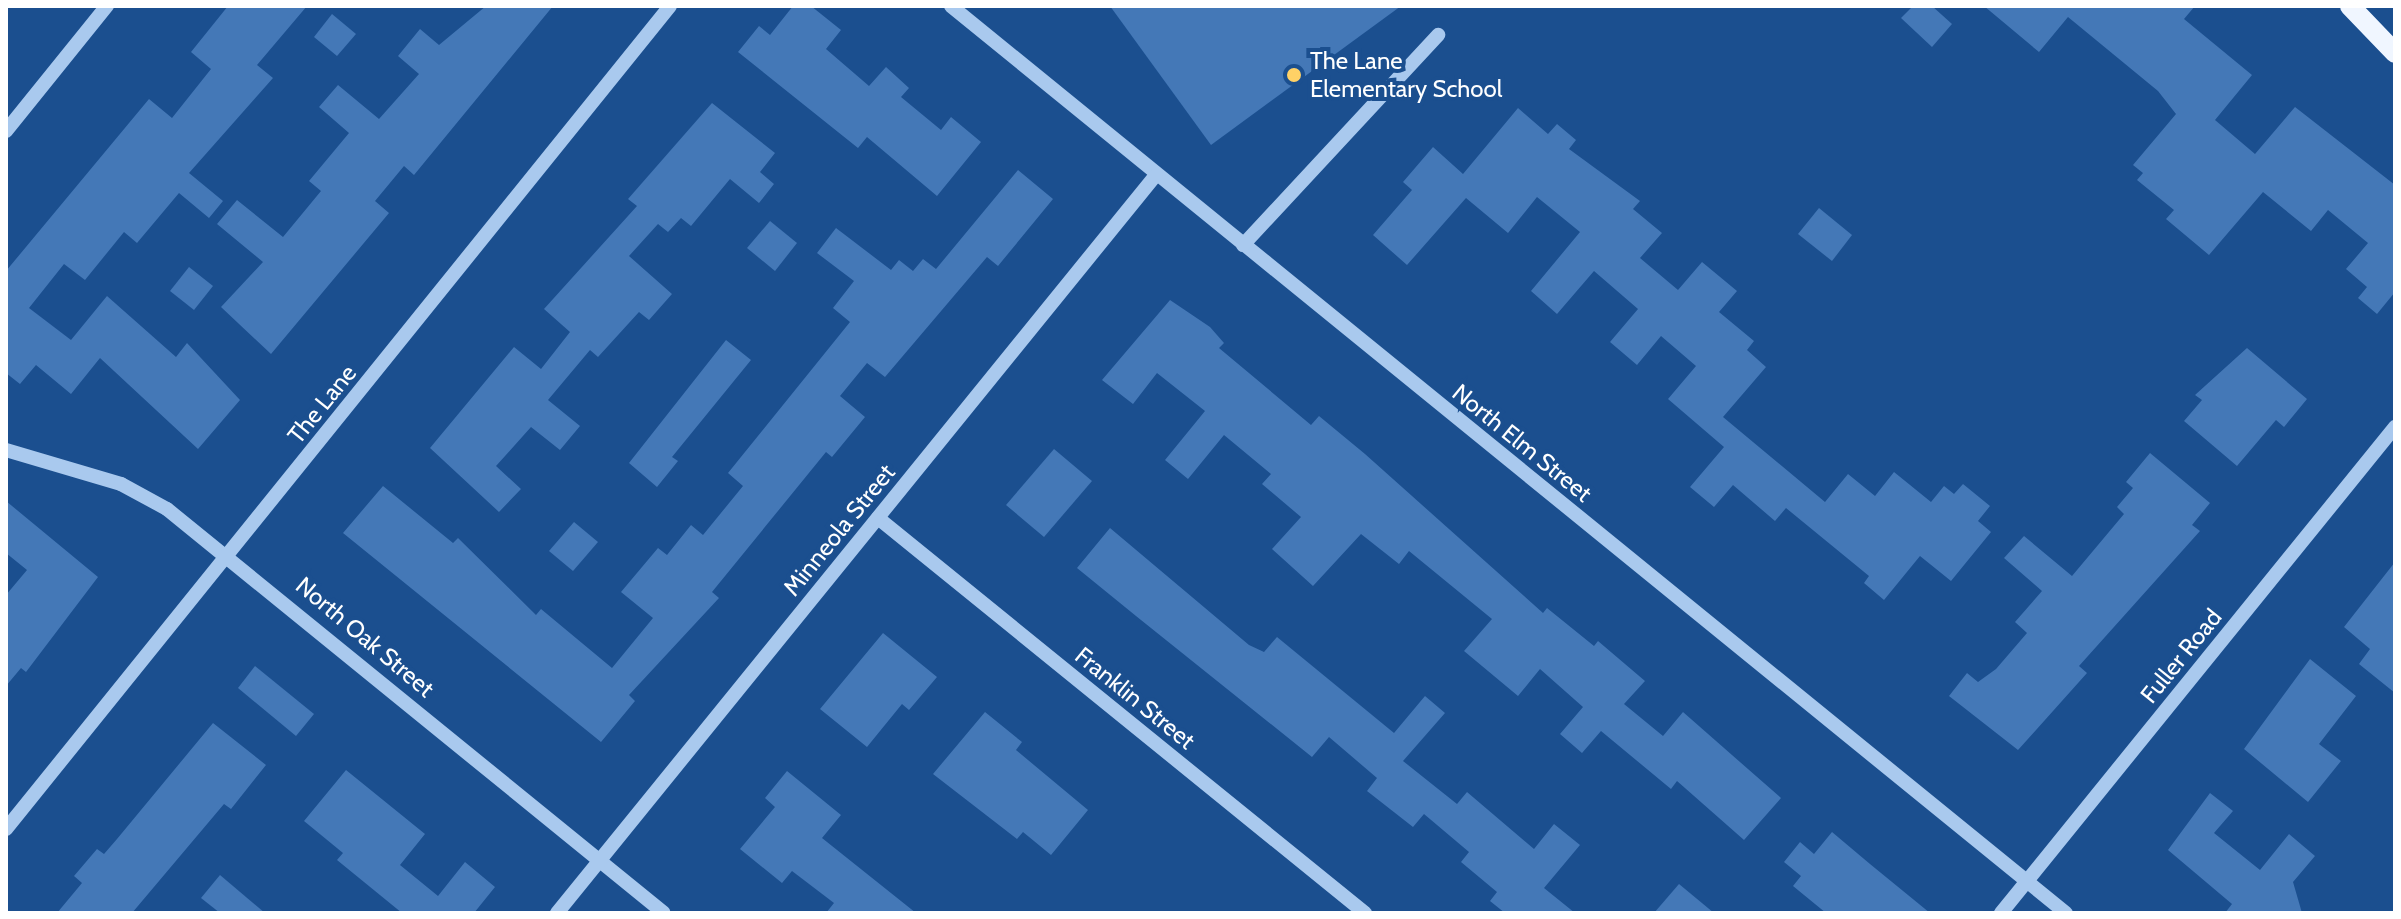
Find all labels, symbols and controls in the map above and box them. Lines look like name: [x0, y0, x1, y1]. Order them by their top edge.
place label: The Lane Elementary School: [1310, 47, 1502, 103]
marker: The Lane Elementary School: [1285, 66, 1303, 84]
street label: The Lane: [282, 359, 362, 449]
street label: North Elm Street: [1447, 378, 1597, 508]
street label: Minneola Street: [777, 458, 901, 602]
street label: North Oak Street: [290, 571, 440, 703]
street label: Fuller Road: [2134, 603, 2228, 709]
street label: Franklin Street: [1069, 641, 1201, 755]

